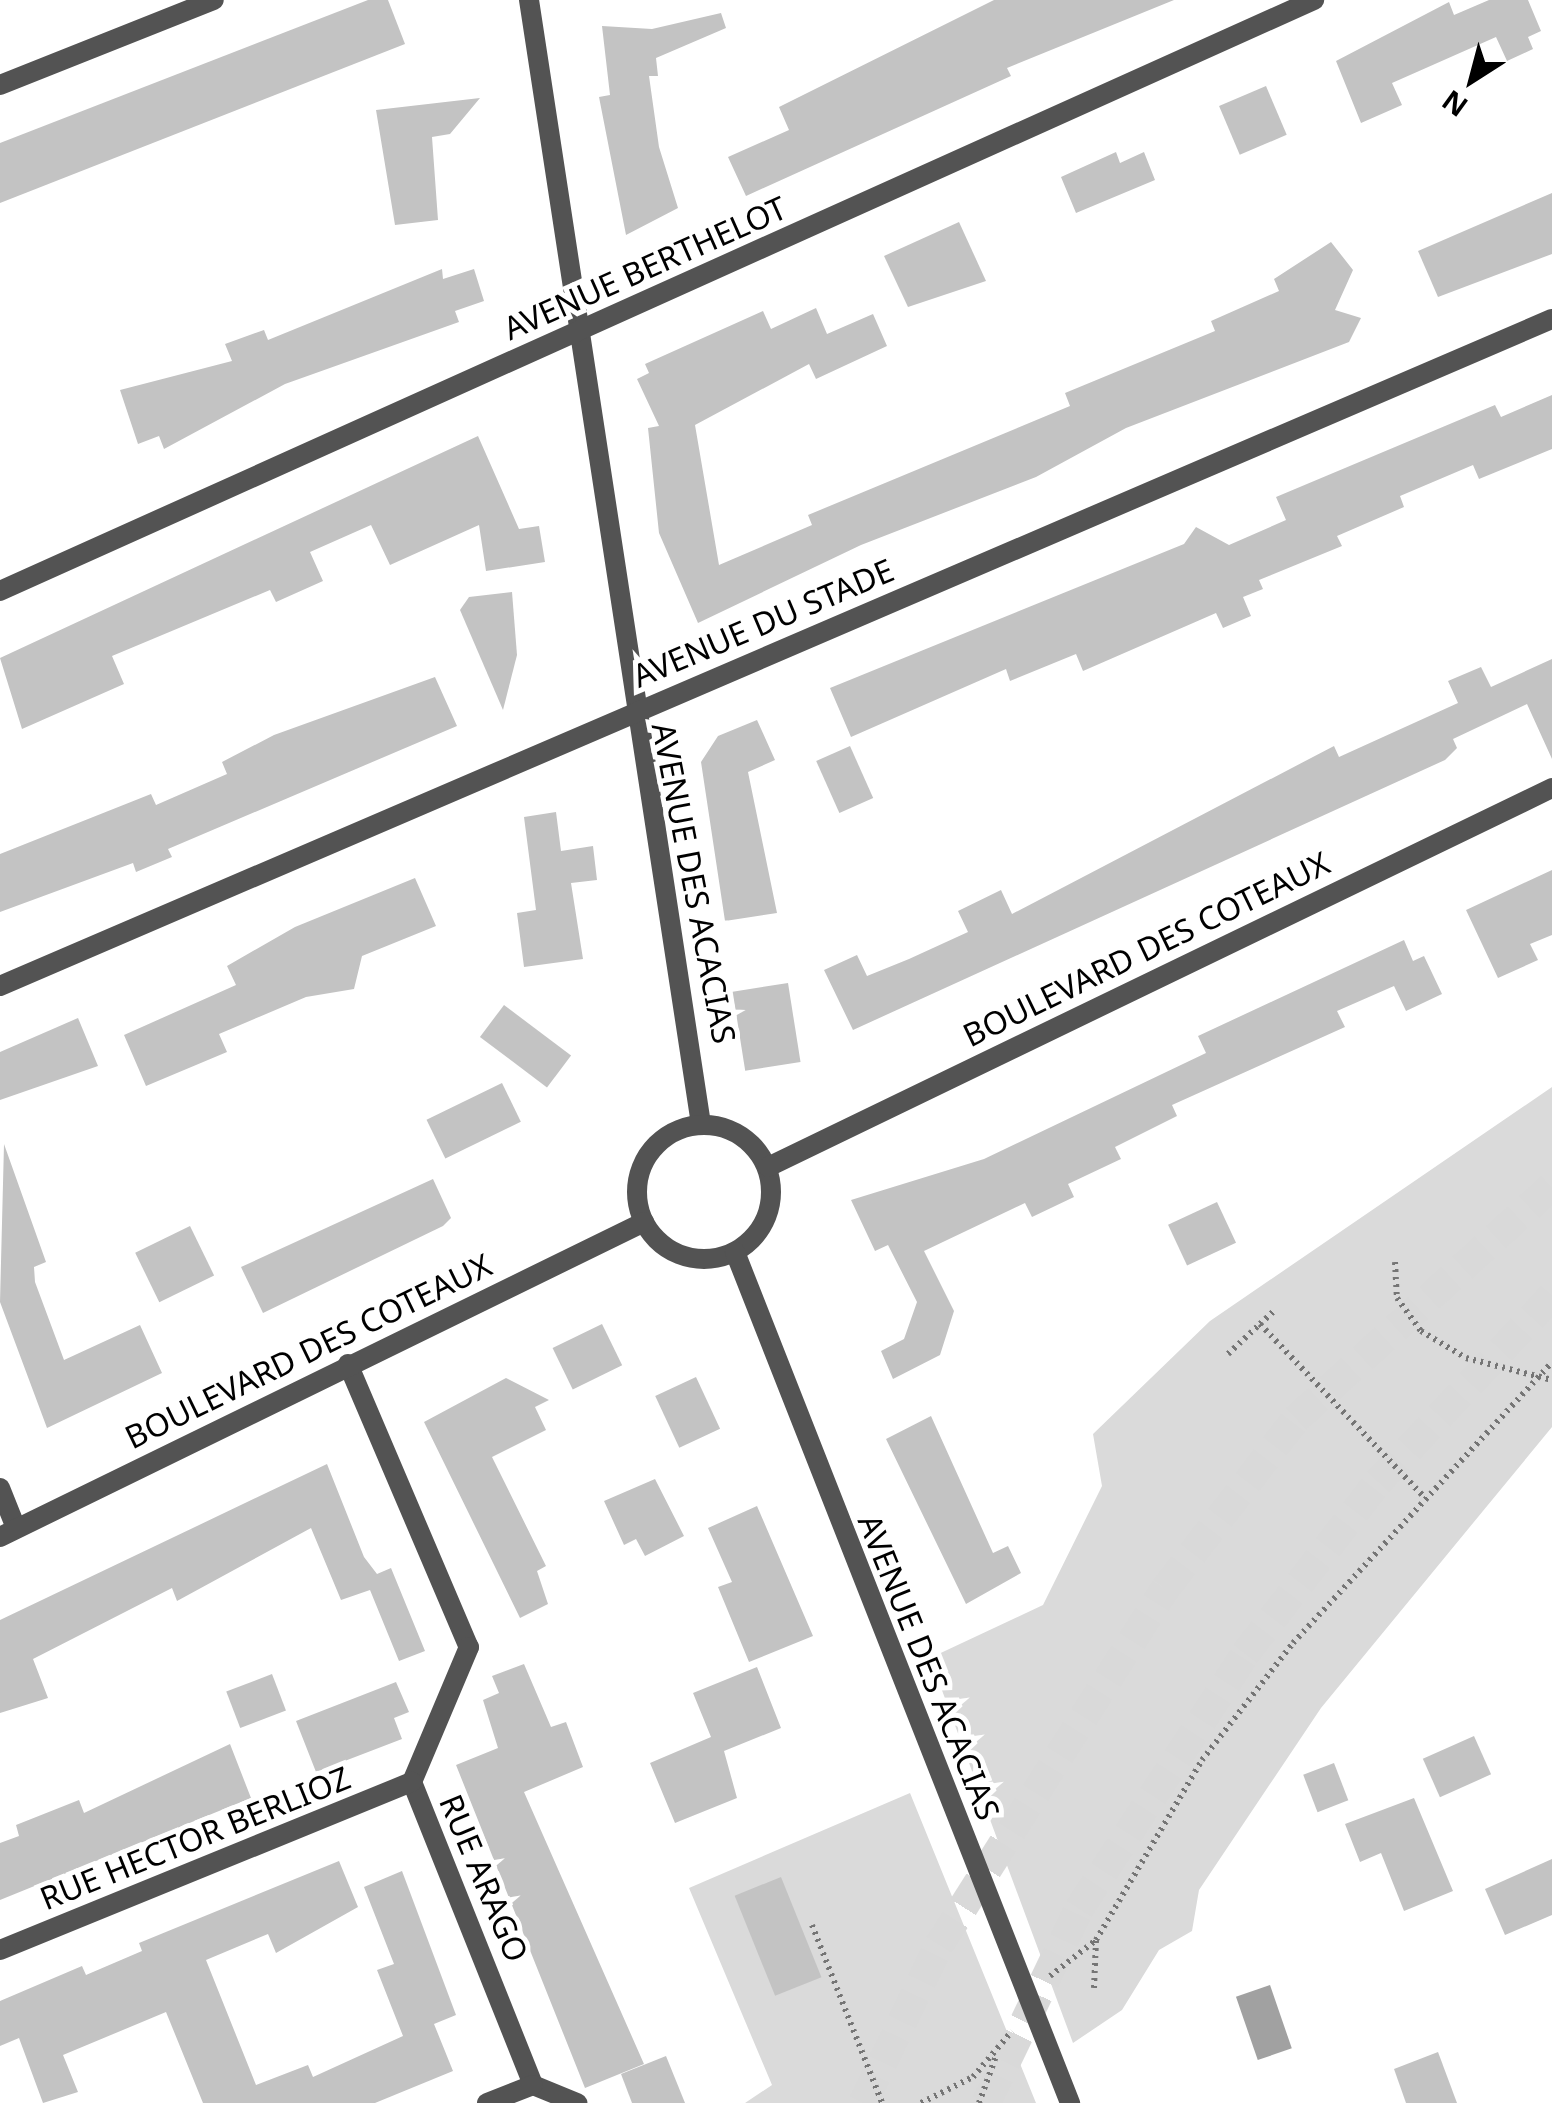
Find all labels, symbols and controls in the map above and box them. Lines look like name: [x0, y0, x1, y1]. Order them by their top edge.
north arrow: [1422, 30, 1522, 130]
text: N: [1434, 82, 1475, 126]
street label: AVENUE BERTHELOT: [498, 188, 792, 348]
street label: AVENUE DU STADE: [627, 551, 899, 695]
street label: AVENUE DES ACACIAS: [644, 719, 744, 1047]
street label: BOULEVARD DES COTEAUX: [957, 844, 1335, 1054]
street label: BOULEVARD DES COTEAUX: [119, 1246, 497, 1456]
street label: AVENUE DES ACACIAS: [850, 1509, 1008, 1825]
street label: RUE HECTOR BERLIOZ: [35, 1758, 355, 1918]
street label: RUE ARAGO: [432, 1789, 536, 1967]

